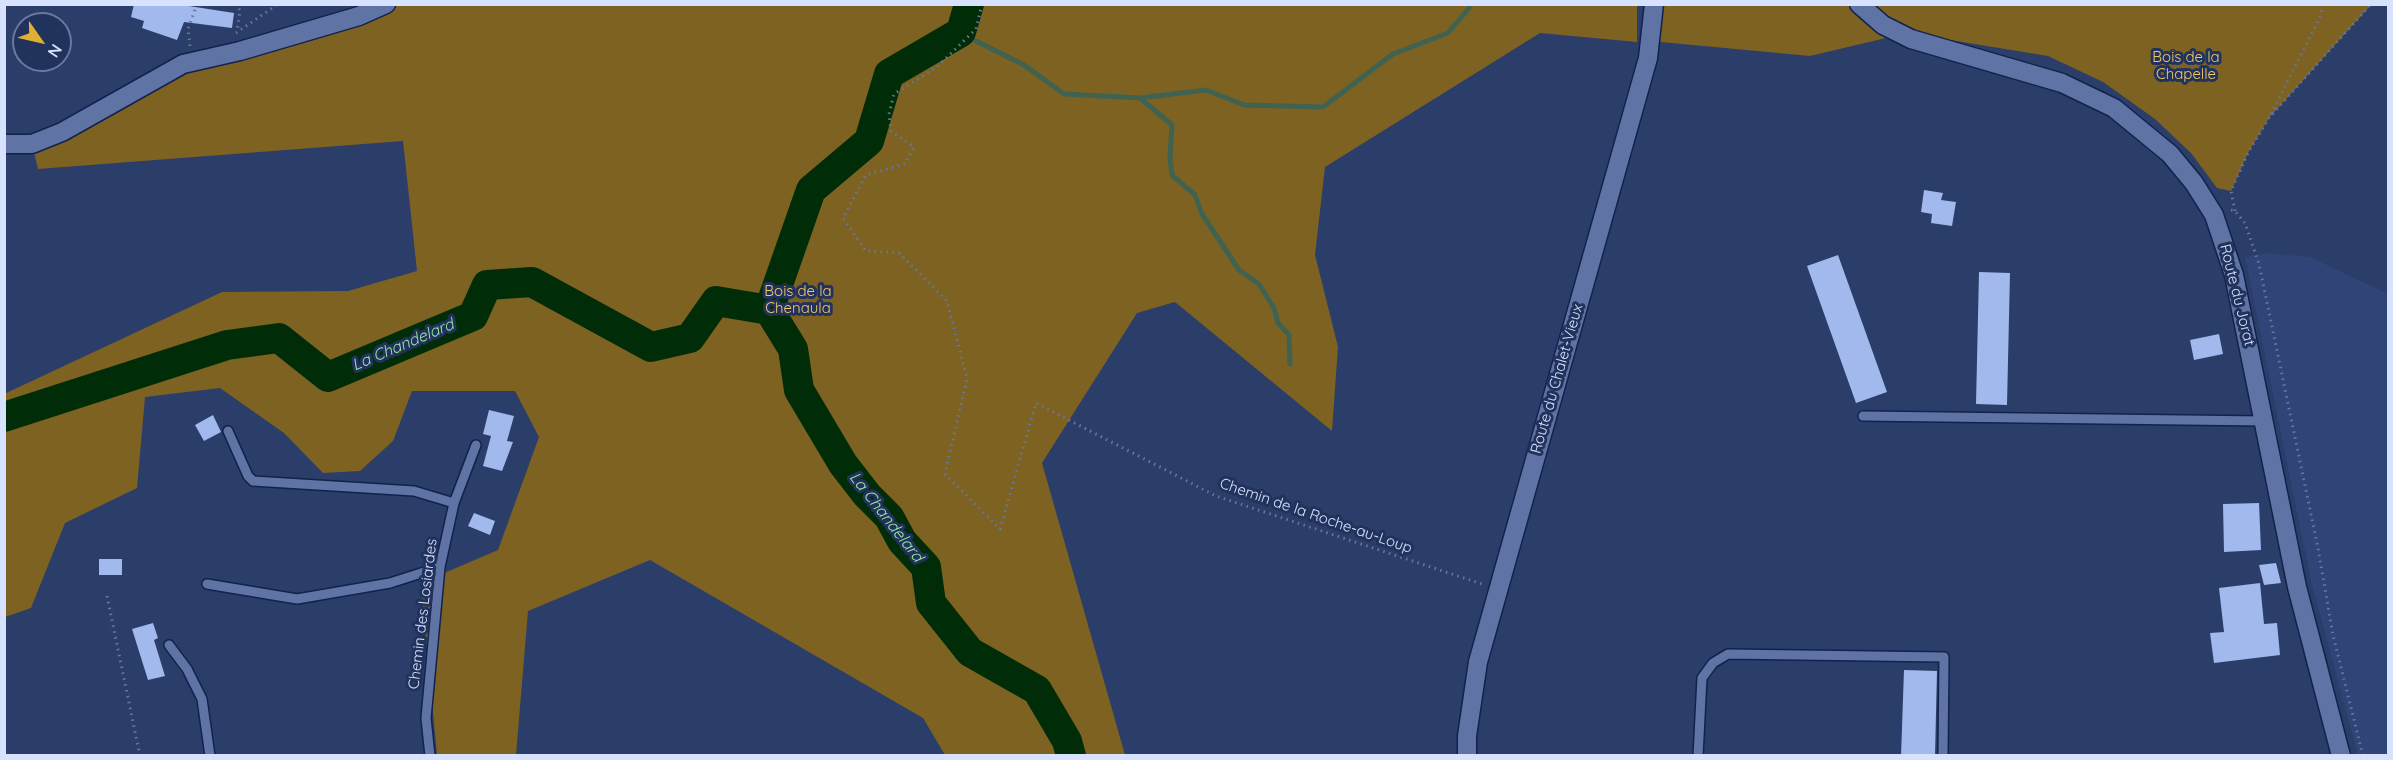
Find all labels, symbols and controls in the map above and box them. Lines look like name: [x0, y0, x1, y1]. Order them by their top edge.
north arrow: [12, 12, 72, 72]
text: N: [44, 40, 67, 61]
park label: Bois de la Chapelle: [2152, 48, 2220, 83]
street label: Route du Jorat: [2216, 242, 2258, 348]
park label: Bois de la Chenaula: [764, 282, 832, 317]
street label: Route du Chalet-Vieux: [1527, 302, 1587, 456]
water label: La Chandelard: [349, 315, 457, 375]
water label: La Chandelard: [845, 468, 927, 566]
street label: Chemin de la Roche-au-Loup: [1217, 475, 1415, 557]
street label: Chemin des Losiardes: [405, 538, 441, 690]

